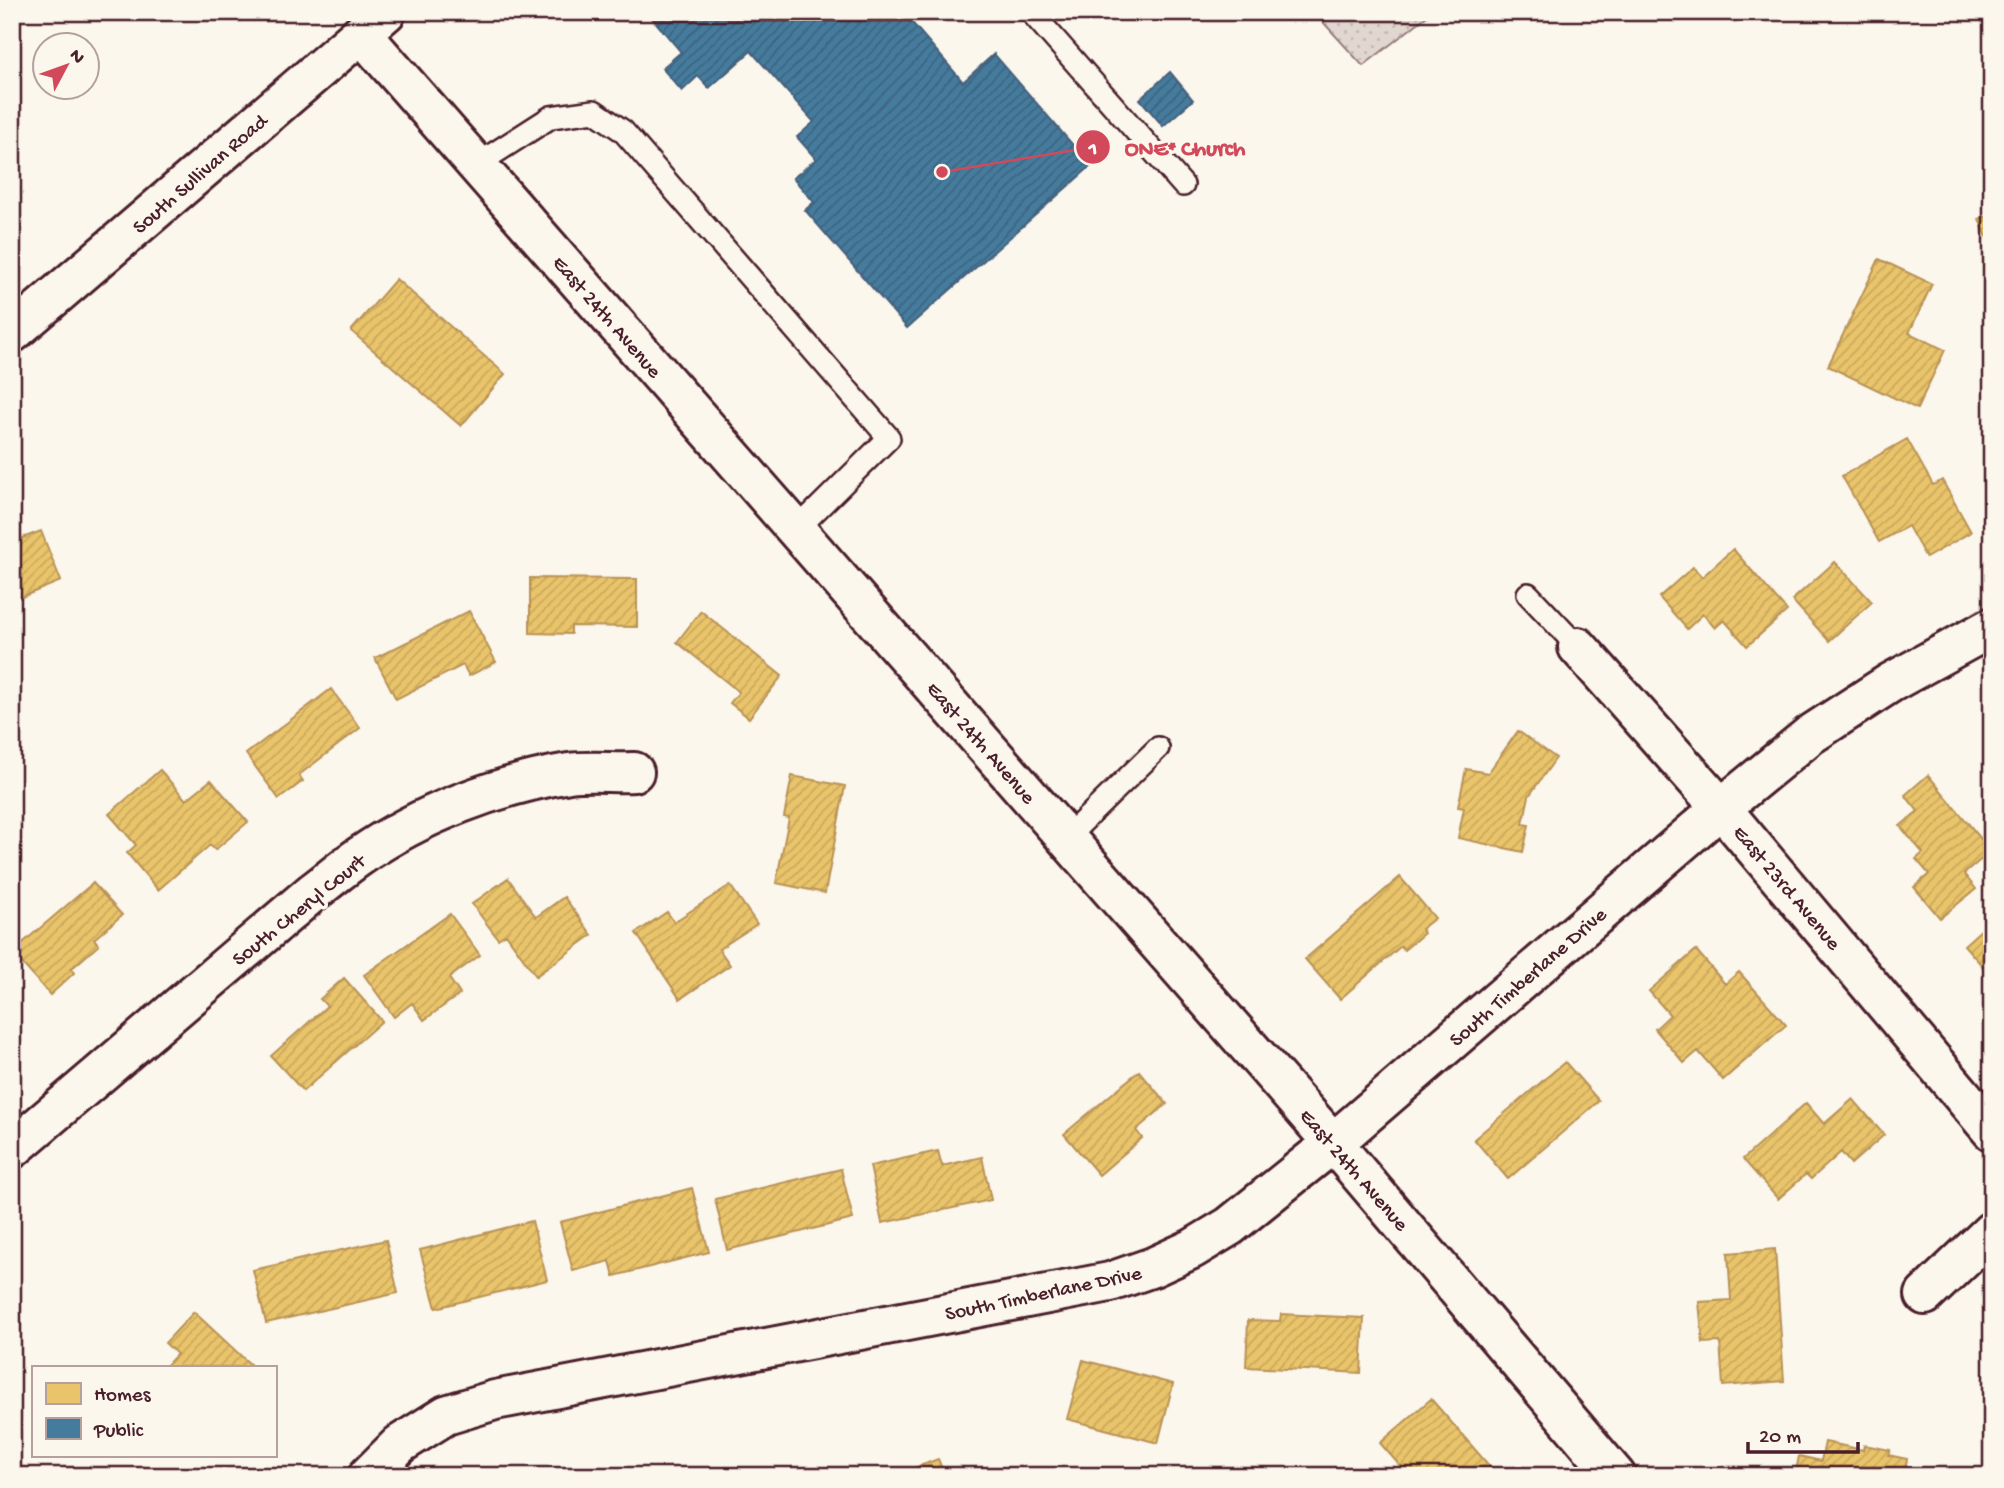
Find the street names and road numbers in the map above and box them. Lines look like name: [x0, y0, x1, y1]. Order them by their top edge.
street label: South Sullivan Road: [129, 109, 275, 241]
street label: East 24th Avenue: [545, 252, 666, 386]
street label: East 24th Avenue: [919, 678, 1040, 812]
street label: East 23rd Avenue: [1726, 822, 1845, 958]
street label: South Cheryl Court: [228, 849, 374, 973]
street label: South Timberlane Drive: [1446, 903, 1614, 1054]
street label: East 24th Avenue: [1292, 1105, 1413, 1239]
street label: South Timberlane Drive: [943, 1262, 1145, 1328]

